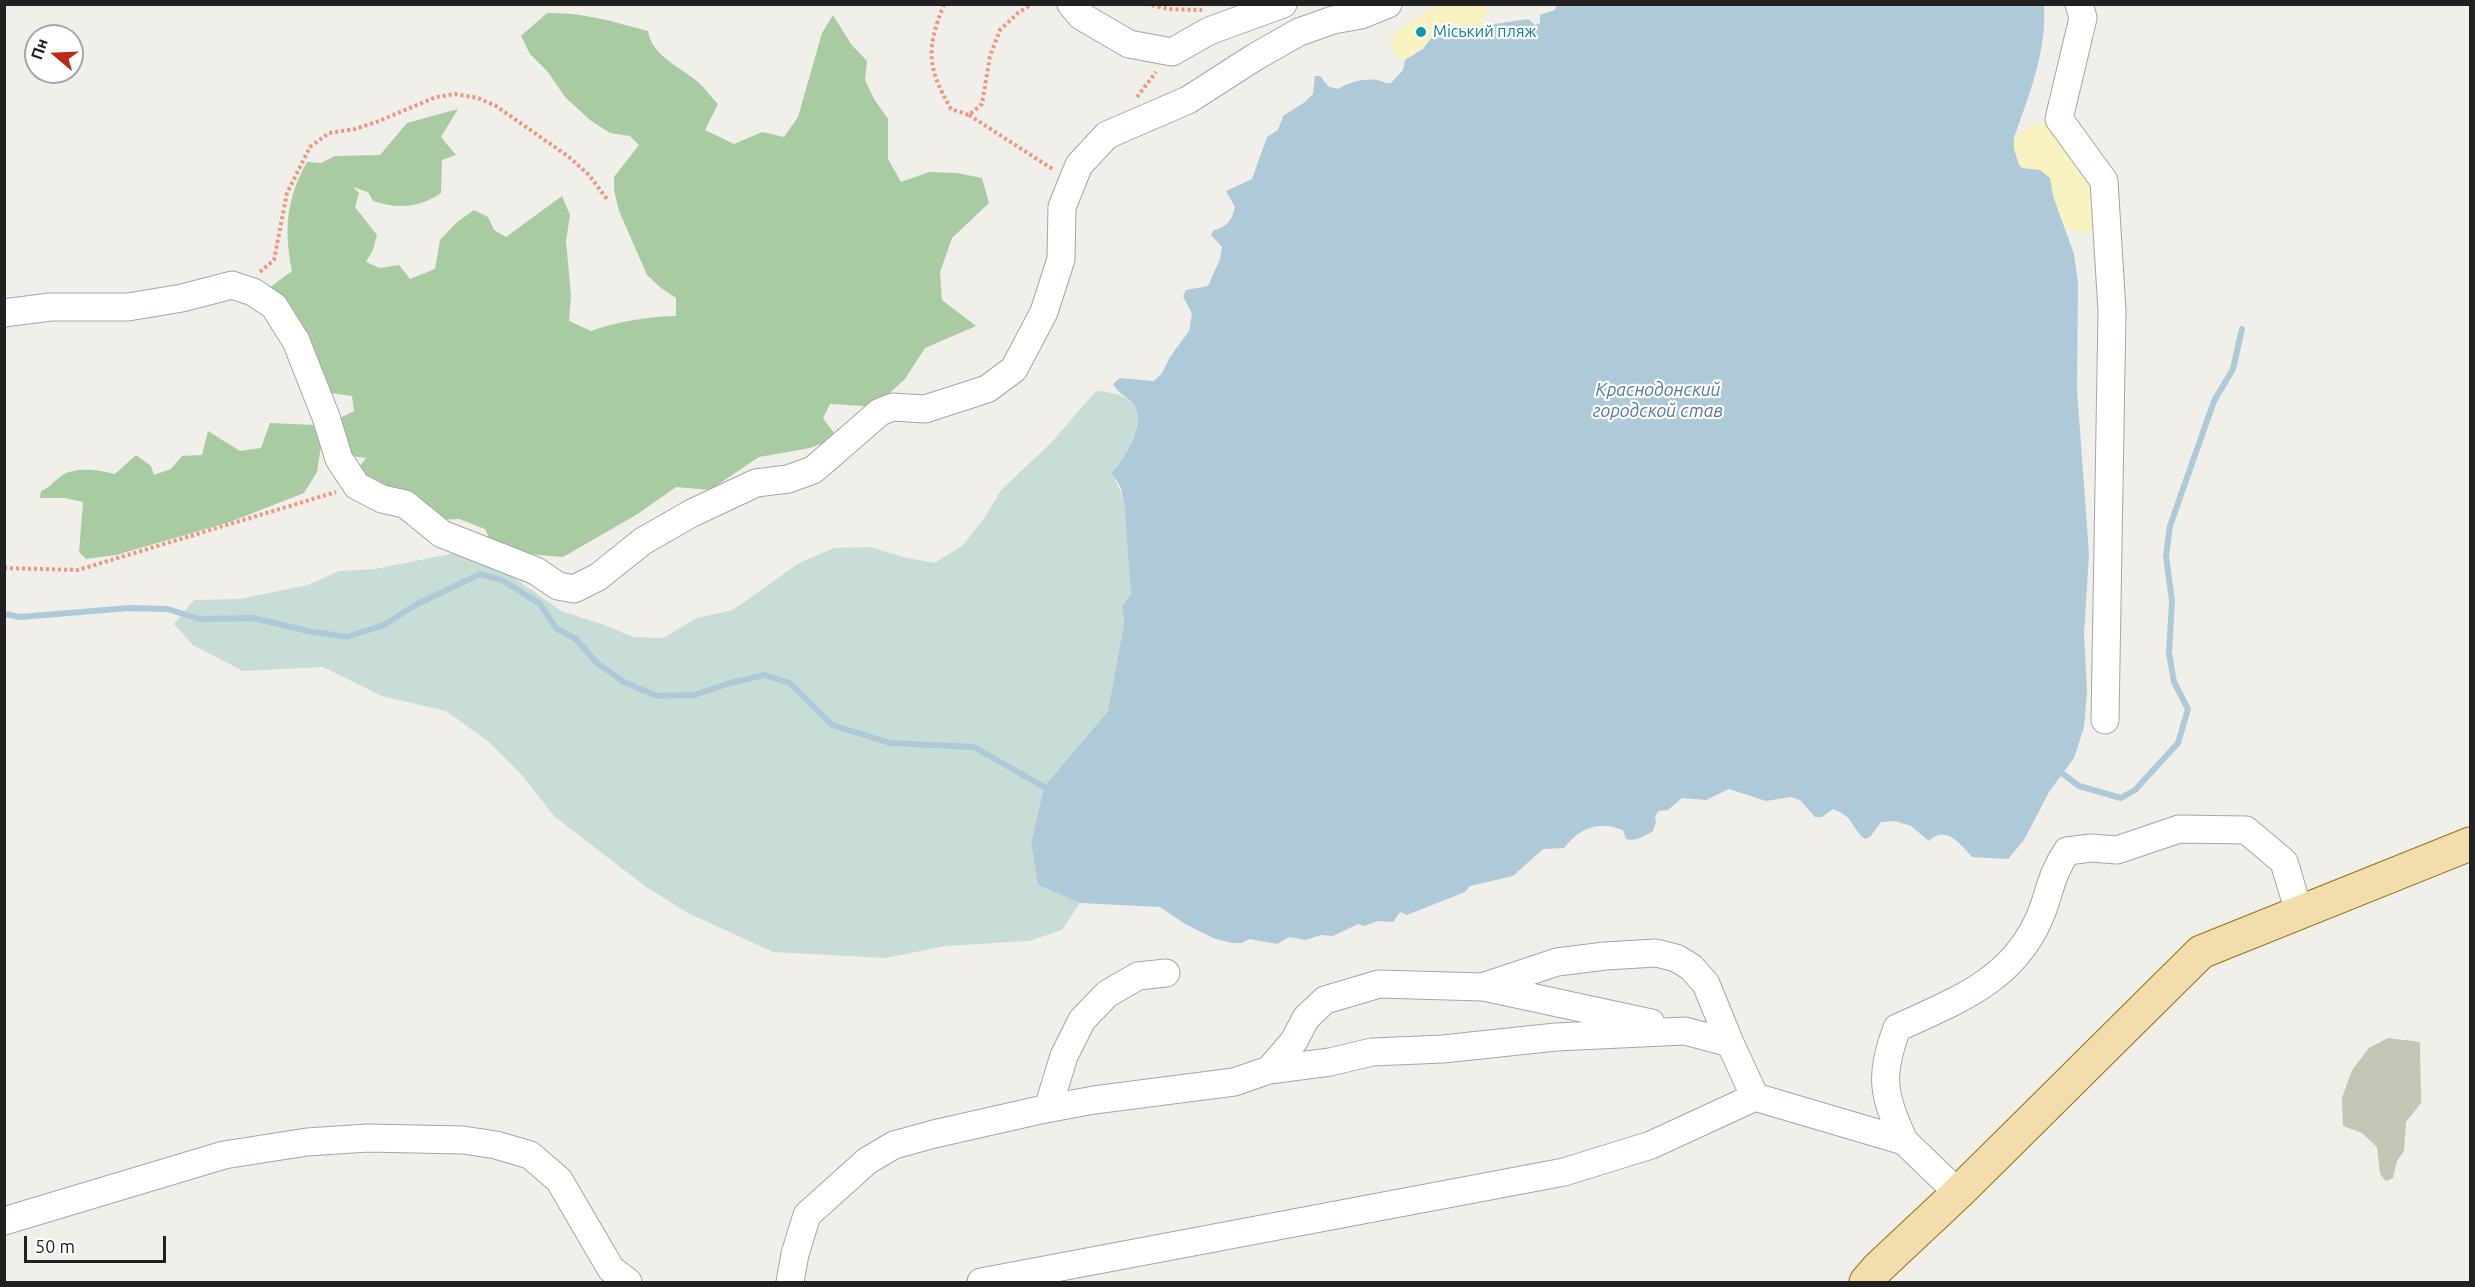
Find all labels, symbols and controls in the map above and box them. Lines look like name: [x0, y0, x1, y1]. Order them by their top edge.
place label: Міський пляж: [1433, 22, 1536, 42]
north arrow: [24, 24, 84, 84]
marker: Міський пляж: [1414, 25, 1428, 39]
text: Пн: [27, 36, 51, 62]
water label: Краснодонский городской став: [1593, 379, 1723, 422]
scale bar: [27, 1224, 170, 1262]
text: 50 m: [35, 1236, 75, 1256]

